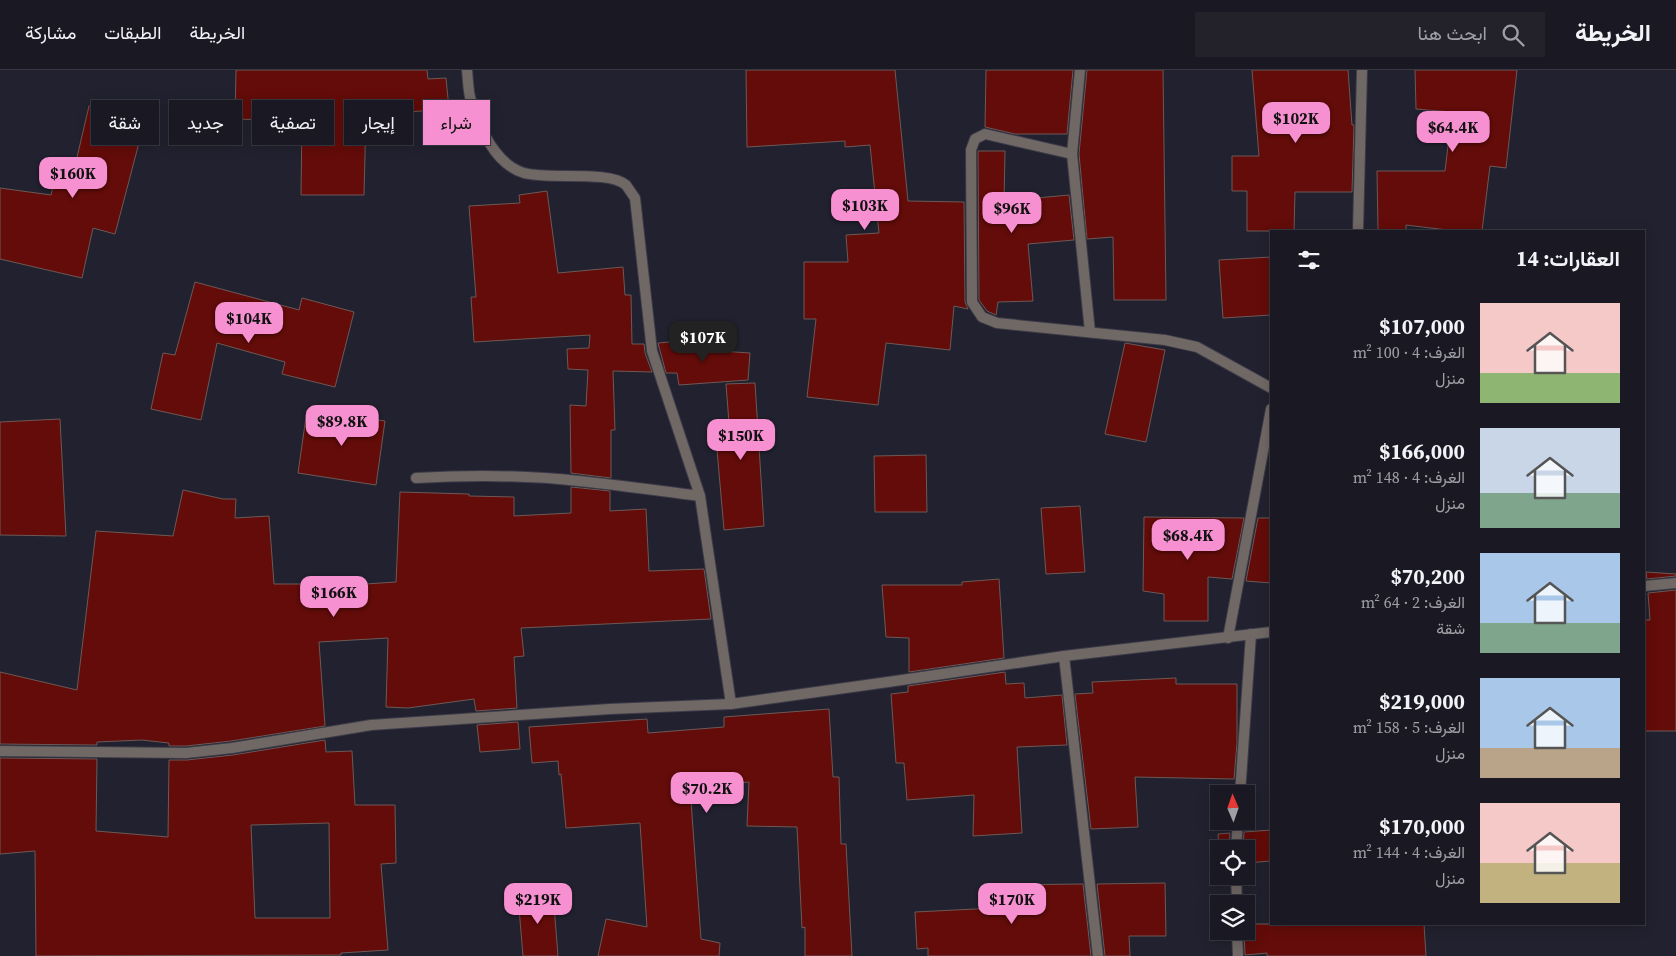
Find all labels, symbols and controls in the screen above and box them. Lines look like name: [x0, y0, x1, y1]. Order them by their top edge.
search box: [1195, 12, 1545, 57]
text: الخريطة: [1575, 16, 1651, 49]
text: مشاركة: [25, 20, 76, 45]
text: الطبقات: [104, 20, 161, 45]
text: الخريطة: [189, 20, 245, 45]
text: ابحث هنا: [1417, 20, 1487, 46]
icon: search: [1499, 21, 1527, 49]
chip: شقة: [91, 100, 159, 145]
chip: جديد: [169, 100, 242, 145]
chip: تصفية: [252, 100, 334, 145]
chip: إيجار: [344, 100, 413, 145]
chip: شراء: [423, 100, 490, 145]
pin: $102K: [1261, 102, 1331, 144]
text: $102K: [1273, 107, 1319, 129]
pin: $64.4K: [1412, 111, 1494, 153]
text: $64.4K: [1428, 116, 1478, 138]
pin: $160K: [38, 156, 108, 199]
text: $160K: [50, 162, 96, 184]
pin: $103K: [830, 189, 900, 231]
pin: $96K: [982, 191, 1042, 234]
text: $103K: [842, 194, 888, 216]
text: $96K: [993, 197, 1031, 219]
text: العقارات: 14: [1516, 244, 1620, 273]
icon: filters: [1295, 246, 1323, 274]
pin: $104K: [214, 302, 284, 344]
text: $104K: [226, 307, 272, 329]
text: $107,000: [1379, 312, 1465, 341]
pin: $107K: [668, 320, 738, 363]
icon: home: [1520, 323, 1580, 383]
text: $107K: [680, 326, 726, 348]
text: الغرف: 4 · 100 m²: [1353, 341, 1465, 363]
text: منزل: [1435, 367, 1465, 389]
pin: $89.8K: [301, 404, 383, 447]
text: $89.8K: [317, 410, 367, 432]
pin: $150K: [706, 418, 776, 461]
text: $150K: [718, 424, 764, 446]
text: $166,000: [1379, 437, 1465, 466]
icon: home: [1520, 448, 1580, 508]
text: الغرف: 4 · 148 m²: [1353, 466, 1465, 488]
text: منزل: [1435, 492, 1465, 514]
pin: $68.4K: [1147, 518, 1229, 561]
text: $68.4K: [1163, 524, 1213, 546]
text: $70,200: [1390, 562, 1465, 591]
icon: home: [1520, 573, 1580, 633]
pin: $166K: [299, 576, 369, 618]
text: $166K: [311, 581, 357, 603]
text: الغرف: 2 · 64 m²: [1361, 591, 1465, 613]
text: شقة: [1436, 617, 1465, 639]
text: $219,000: [1379, 687, 1465, 716]
icon: home: [1520, 698, 1580, 758]
text: الغرف: 5 · 158 m²: [1353, 716, 1465, 738]
text: منزل: [1435, 742, 1465, 764]
pin: $70.2K: [666, 772, 748, 814]
text: $70.2K: [682, 777, 732, 799]
north arrow: [1210, 785, 1255, 830]
map controls: [1210, 785, 1255, 940]
text: $170,000: [1379, 812, 1465, 841]
icon: home: [1520, 823, 1580, 883]
button: locate: [1210, 840, 1255, 885]
text: الغرف: 4 · 144 m²: [1353, 841, 1465, 863]
text: منزل: [1435, 867, 1465, 889]
pin: $219K: [503, 882, 573, 925]
pin: $170K: [977, 882, 1047, 925]
text: $219K: [515, 888, 561, 910]
text: $170K: [989, 888, 1035, 910]
button: layers: [1210, 895, 1255, 940]

